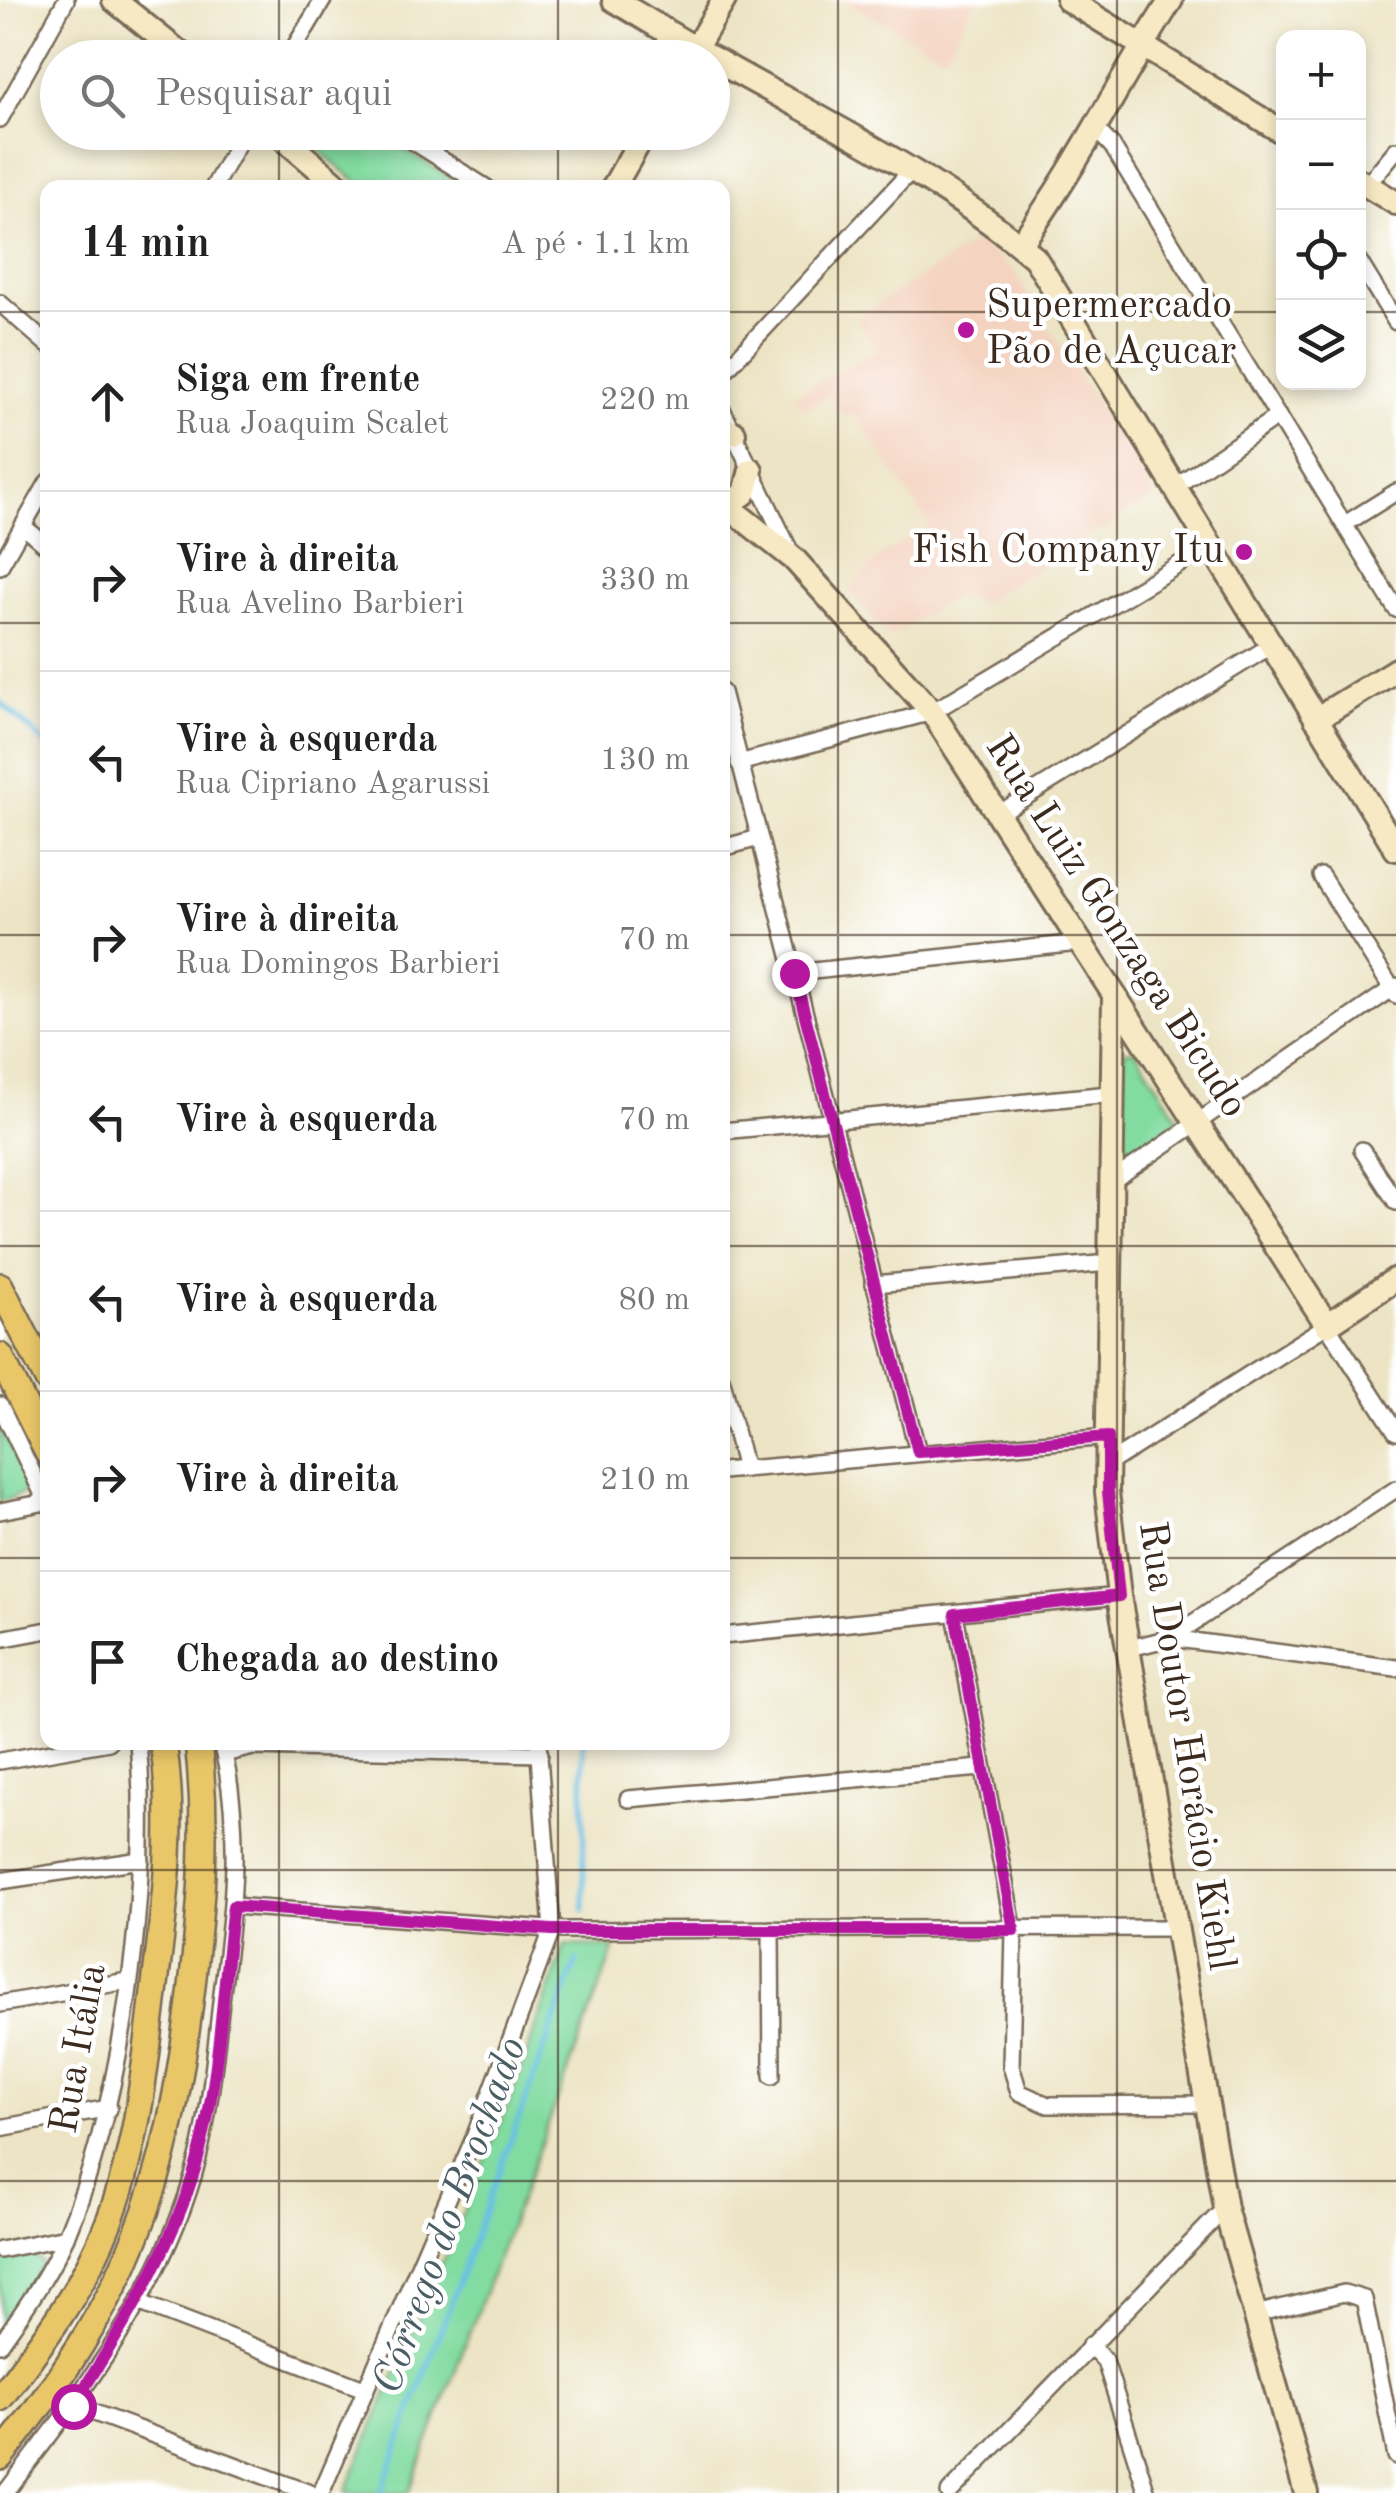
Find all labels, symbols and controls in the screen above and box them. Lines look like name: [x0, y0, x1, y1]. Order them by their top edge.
map controls: [1276, 30, 1366, 390]
button: +: [1276, 30, 1366, 120]
search box: [40, 40, 730, 150]
icon: search: [75, 68, 130, 123]
text: Pesquisar aqui: [155, 76, 392, 114]
button: −: [1276, 120, 1366, 210]
button: locate: [1276, 210, 1366, 300]
text: 14 min: [80, 224, 210, 266]
text: A pé · 1.1 km: [501, 229, 690, 261]
place label: Supermercado Pão de Açucar: [986, 287, 1236, 373]
button: layers: [1276, 300, 1366, 390]
marker: Supermercado Pão de Açucar: [955, 319, 977, 341]
text: Siga em frente: [175, 362, 420, 400]
icon: ahead: [80, 374, 135, 429]
text: 220 m: [600, 385, 690, 417]
text: Rua Joaquim Scalet: [175, 409, 449, 441]
place label: Fish Company Itu: [912, 532, 1224, 572]
marker: Fish Company Itu: [1233, 541, 1255, 563]
text: Vire à direita: [175, 542, 399, 580]
icon: right: [80, 554, 135, 609]
text: 330 m: [600, 565, 690, 597]
text: Rua Avelino Barbieri: [175, 589, 464, 621]
text: Vire à esquerda: [175, 722, 437, 760]
street label: Rua Luiz Gonzaga Bicudo: [977, 729, 1253, 1125]
icon: left: [80, 734, 135, 789]
text: 130 m: [600, 745, 690, 777]
text: Rua Cipriano Agarussi: [175, 769, 490, 801]
text: Vire à direita: [175, 902, 399, 940]
icon: right: [80, 914, 135, 969]
text: 70 m: [619, 925, 690, 957]
text: Rua Domingos Barbieri: [175, 949, 500, 981]
route end: [772, 951, 818, 997]
icon: left: [80, 1094, 135, 1149]
text: Vire à esquerda: [175, 1102, 437, 1140]
text: 70 m: [619, 1105, 690, 1137]
icon: left: [80, 1274, 135, 1329]
text: Vire à esquerda: [175, 1282, 437, 1320]
text: 80 m: [619, 1285, 690, 1317]
icon: right: [80, 1454, 135, 1509]
text: Vire à direita: [175, 1462, 399, 1500]
text: 210 m: [600, 1465, 690, 1497]
street label: Rua Doutor Horácio Kiehl: [1130, 1519, 1240, 1973]
icon: arrive: [80, 1634, 135, 1689]
text: Chegada ao destino: [175, 1642, 499, 1680]
street label: Rua Itália: [45, 1961, 115, 2137]
water label: Córrego do Brochado: [367, 2032, 535, 2400]
route start: [51, 2384, 97, 2430]

